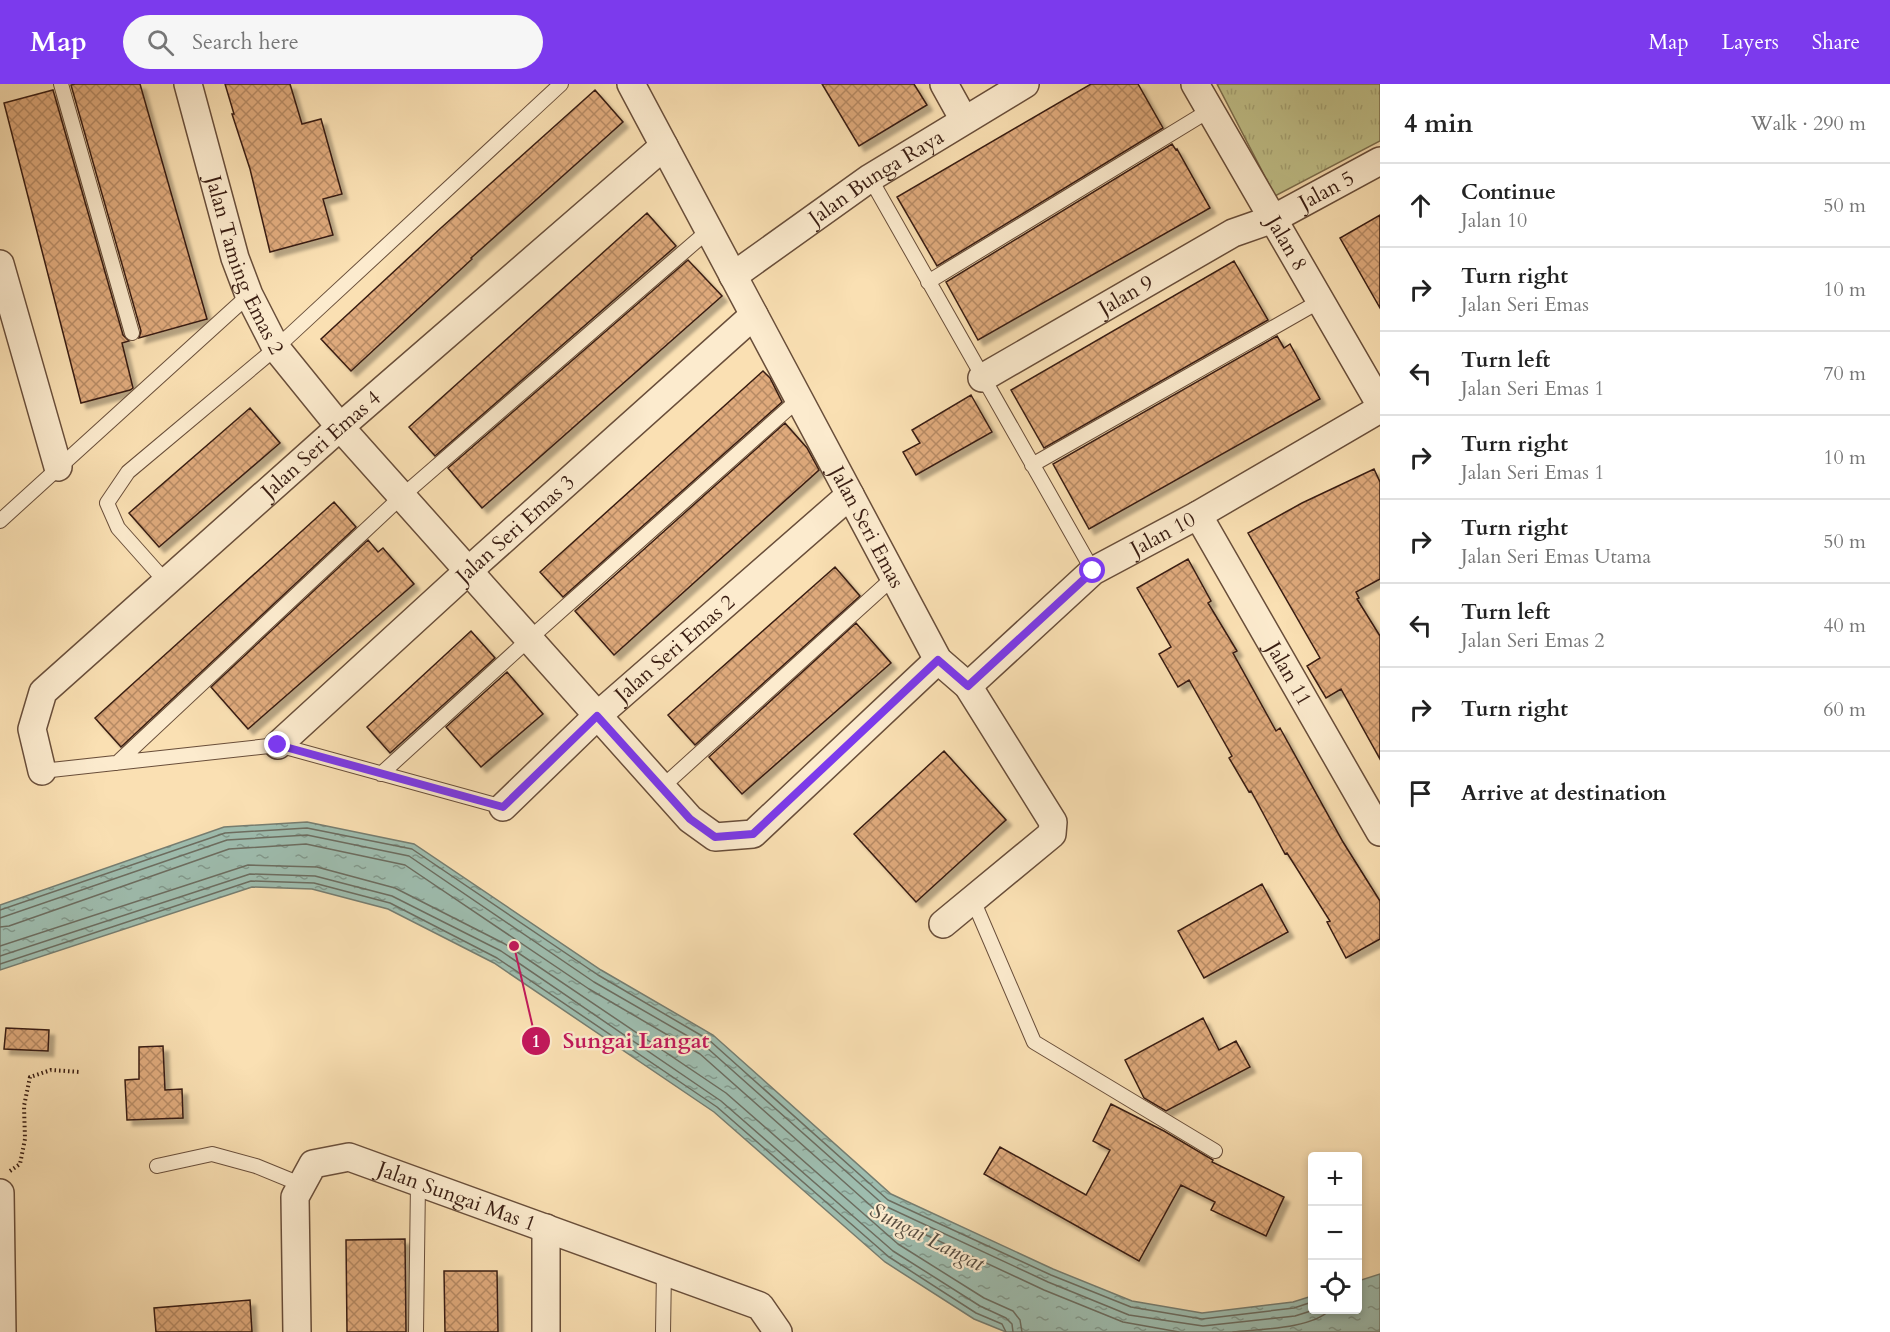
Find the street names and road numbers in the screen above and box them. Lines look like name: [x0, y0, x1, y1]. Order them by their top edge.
street label: Jalan Bunga Raya: [800, 122, 949, 234]
street label: Jalan 5: [1291, 163, 1359, 218]
street label: Jalan Taming Emas 2: [198, 170, 291, 359]
street label: Jalan 8: [1258, 208, 1314, 276]
street label: Jalan 9: [1090, 268, 1159, 324]
street label: Jalan Seri Emas 4: [253, 383, 387, 507]
street label: Jalan Seri Emas: [821, 458, 912, 593]
street label: Jalan Seri Emas 3: [447, 468, 581, 592]
street label: Jalan 10: [1123, 505, 1200, 564]
street label: Jalan Seri Emas 2: [606, 587, 741, 711]
street label: Jalan 11: [1258, 634, 1319, 711]
street label: Jalan Sungai Mas 1: [371, 1153, 540, 1238]

